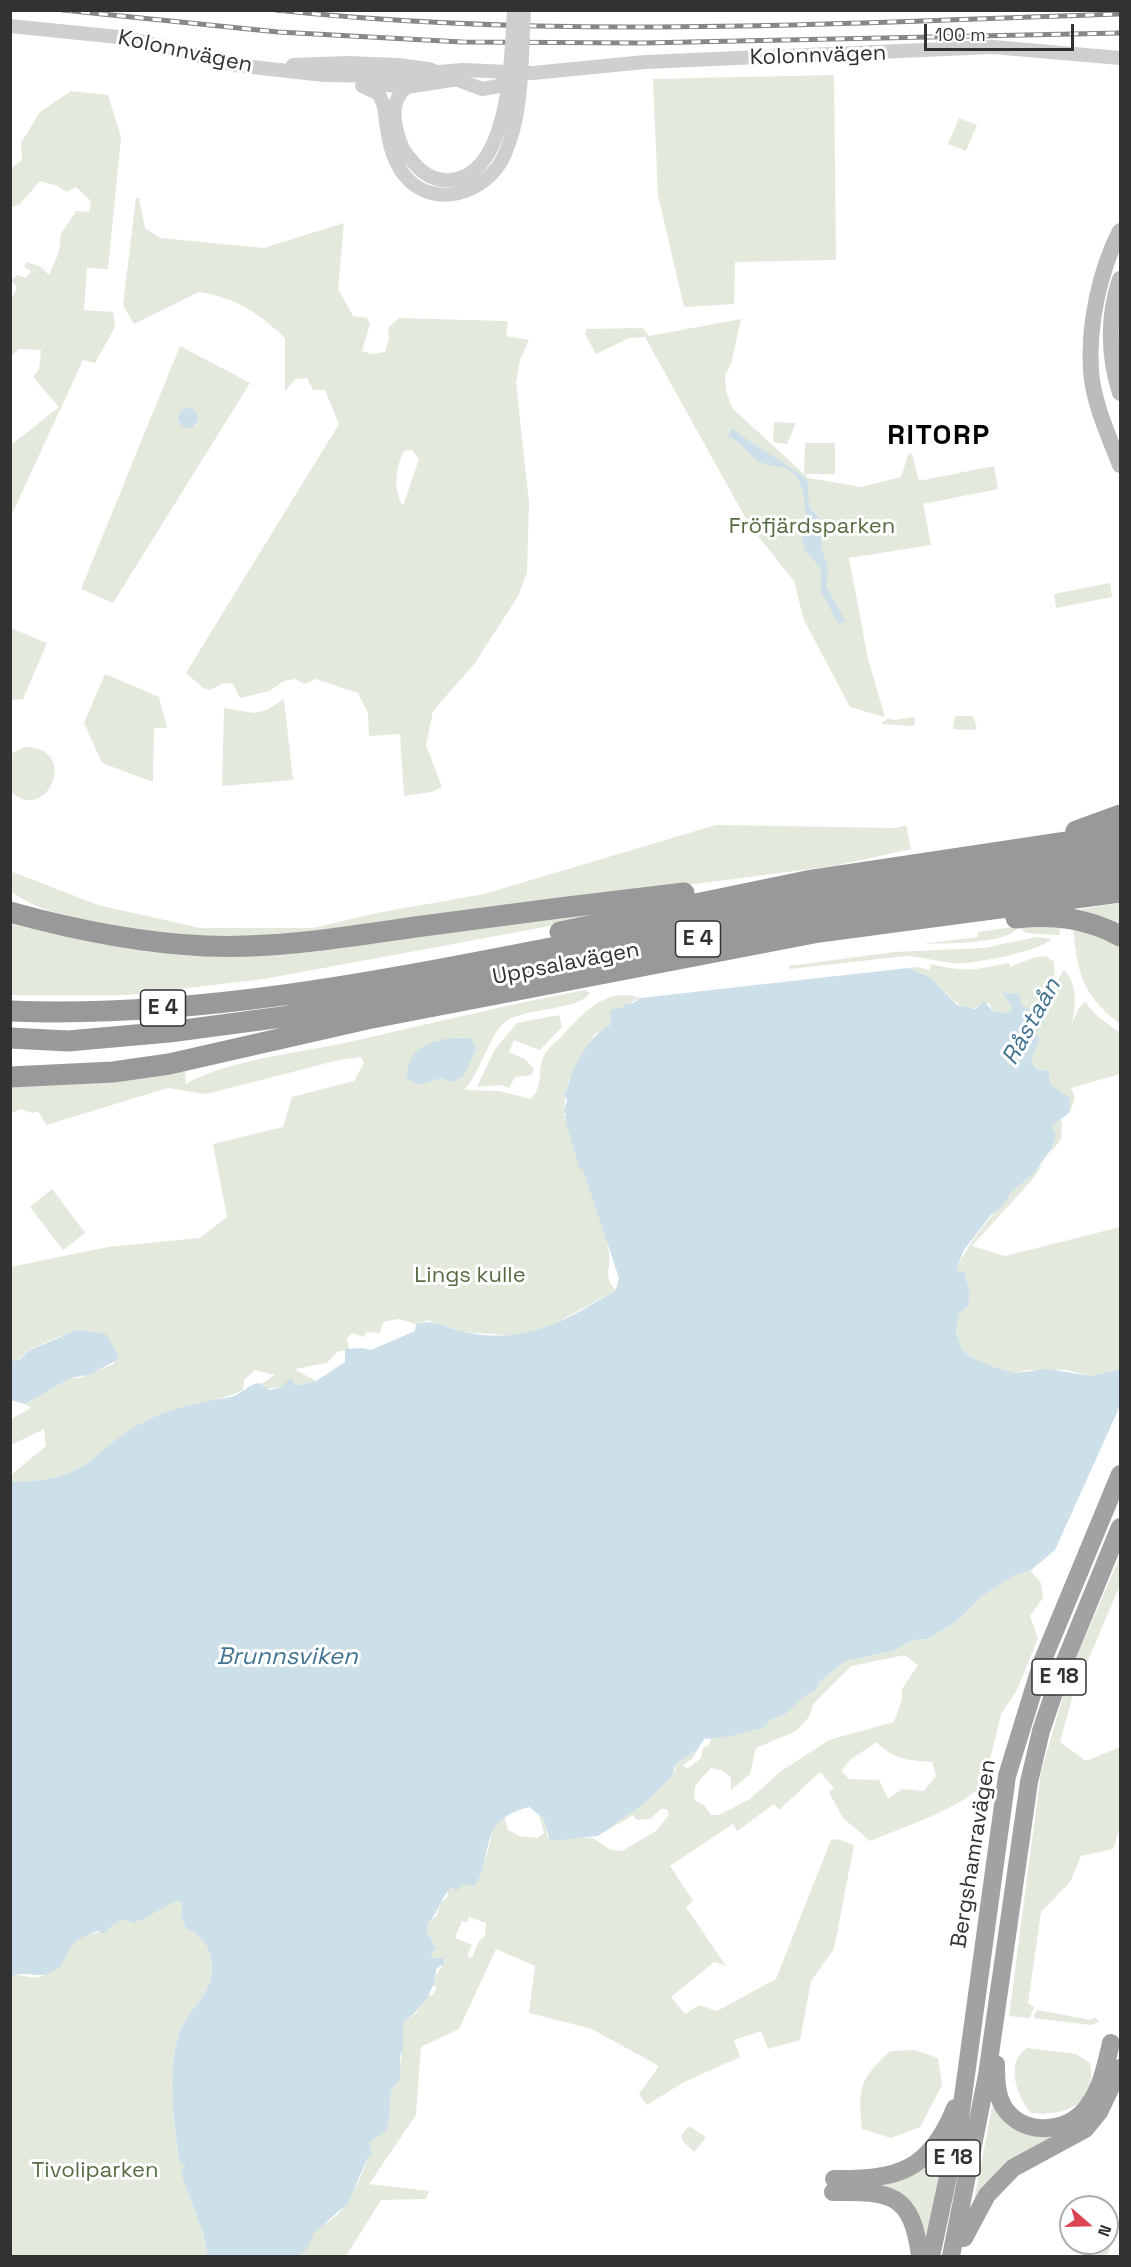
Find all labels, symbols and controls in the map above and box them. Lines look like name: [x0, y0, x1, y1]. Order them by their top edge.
scale bar: [927, 12, 1077, 50]
text: 100 m: [935, 23, 986, 46]
street label: Kolonnvägen: [115, 25, 255, 79]
street label: Kolonnvägen: [749, 40, 887, 72]
district label: RITORP: [887, 419, 991, 453]
park label: Fröfjärdsparken: [729, 514, 895, 540]
road number: E 4: [676, 921, 720, 957]
street label: Uppsalavägen: [490, 937, 642, 991]
water label: Råstaån: [996, 974, 1068, 1070]
road number: E 4: [140, 990, 186, 1026]
park label: Lings kulle: [414, 1263, 526, 1289]
water label: Brunnsviken: [216, 1643, 358, 1671]
road number: E 18: [1032, 1659, 1086, 1695]
street label: Bergshamravägen: [946, 1758, 1002, 1950]
road number: E 18: [926, 2140, 980, 2176]
park label: Tivoliparken: [32, 2158, 158, 2184]
north arrow: [1059, 2195, 1119, 2255]
text: N: [1093, 2222, 1116, 2239]

